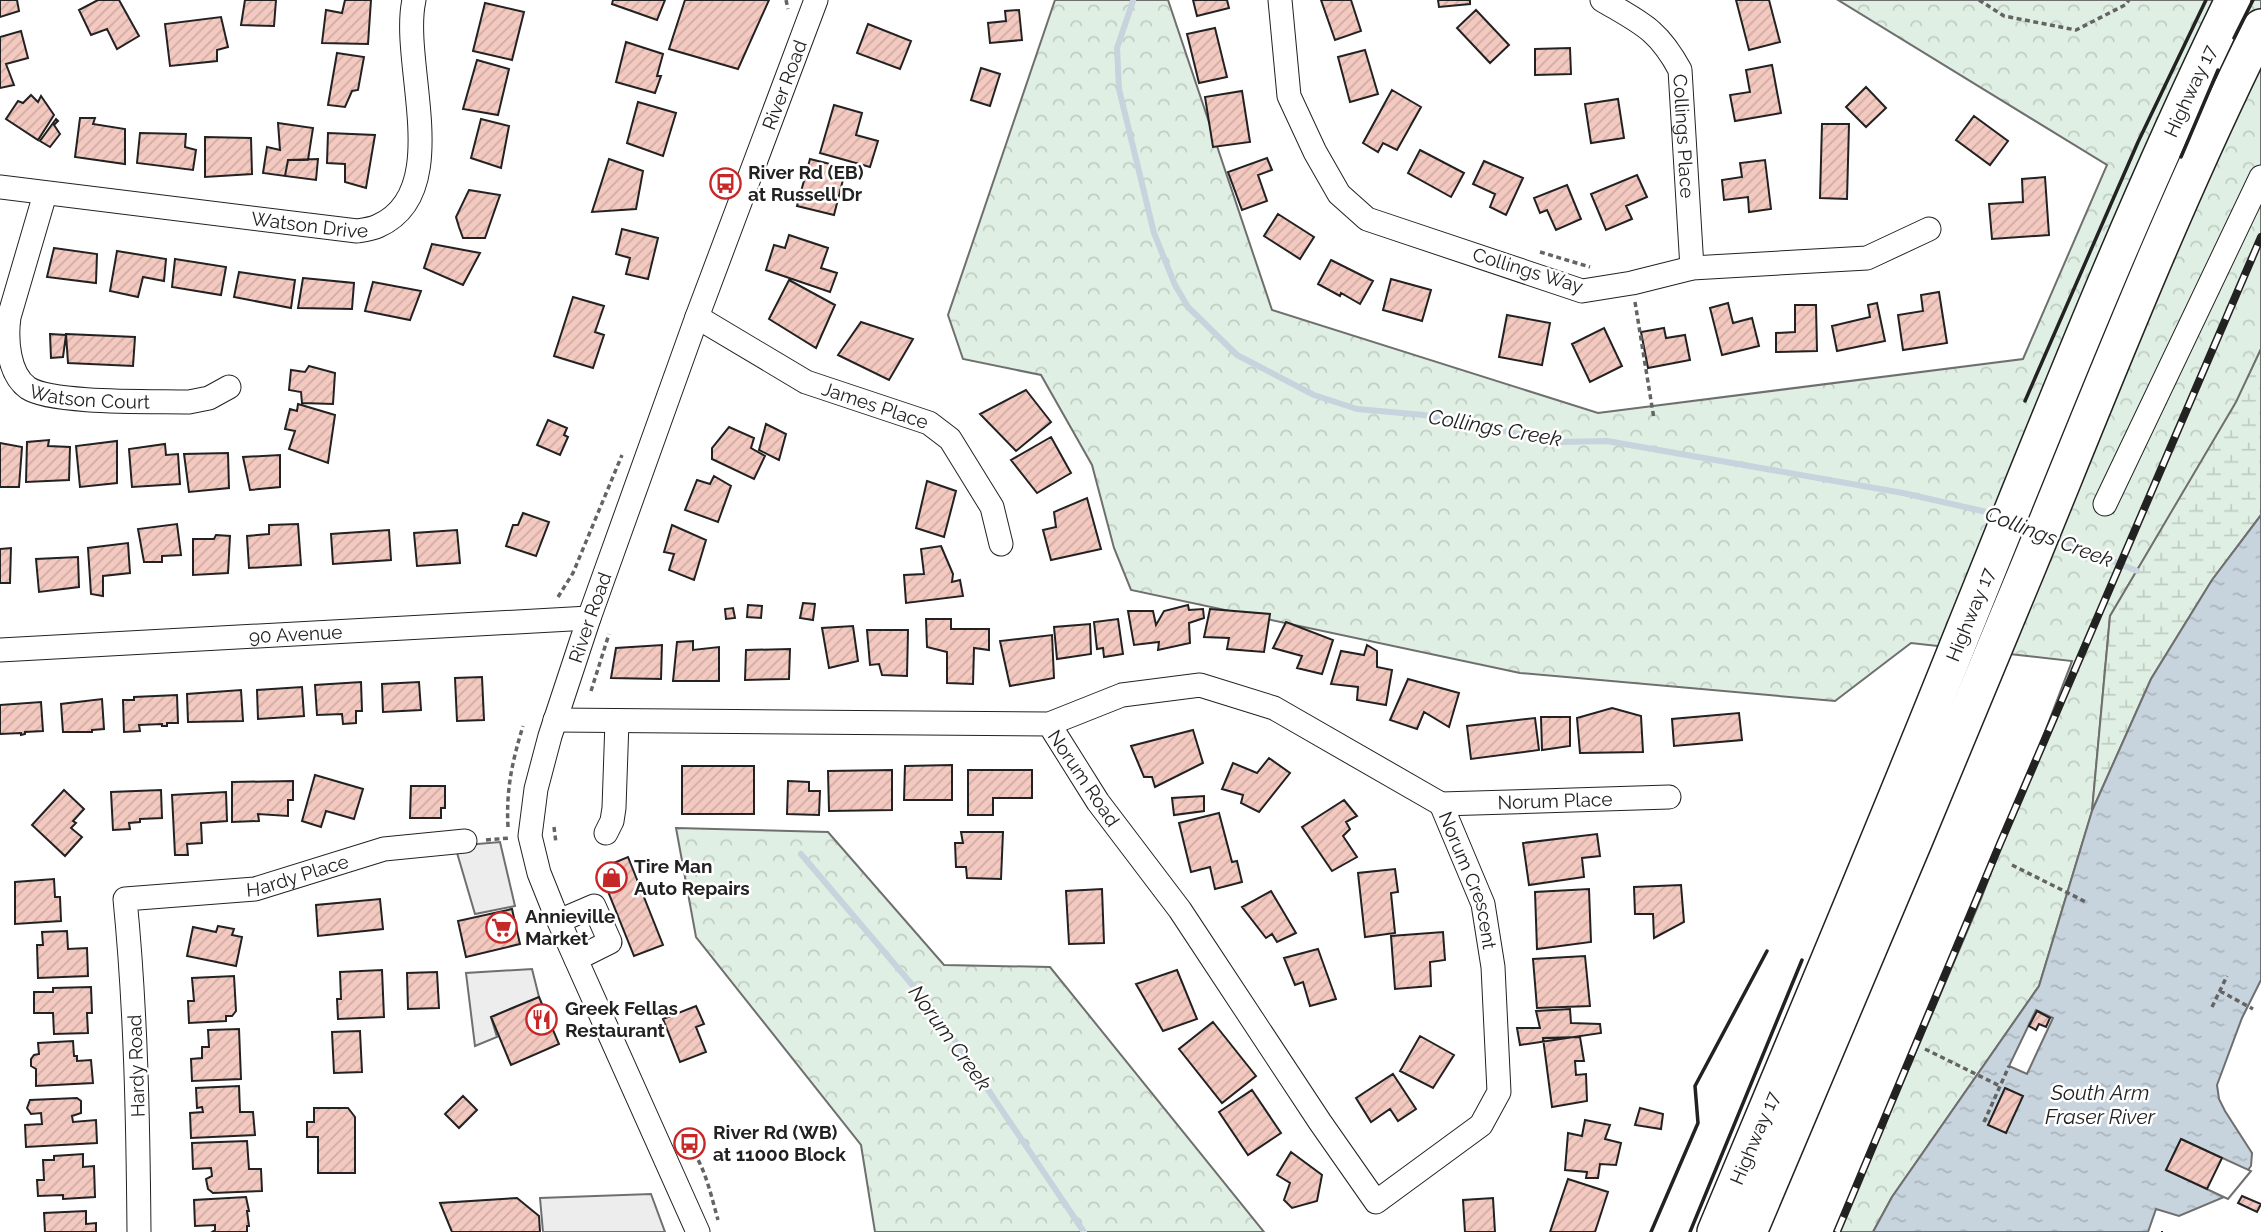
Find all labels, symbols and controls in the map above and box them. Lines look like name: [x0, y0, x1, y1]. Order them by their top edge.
street label: River Road: [757, 37, 811, 133]
street label: Highway 17: [2159, 41, 2221, 140]
street label: Collings Place: [1669, 73, 1699, 199]
place label: River Rd (EB) at Russell Dr: [748, 161, 864, 205]
bus stop icon: River Rd (EB) at Russell Dr: [708, 166, 742, 200]
street label: Watson Drive: [250, 207, 369, 242]
street label: Collings Way: [1470, 243, 1586, 297]
street label: James Place: [819, 377, 931, 433]
street label: Watson Court: [27, 380, 151, 413]
water label: Collings Creek: [1426, 403, 1564, 452]
water label: Collings Creek: [1982, 501, 2117, 572]
street label: Highway 17: [1941, 565, 1999, 665]
street label: River Road: [564, 569, 616, 665]
street label: 90 Avenue: [248, 620, 343, 647]
street label: Norum Road: [1044, 726, 1124, 830]
street label: Norum Place: [1497, 788, 1613, 813]
street label: Norum Crescent: [1434, 808, 1501, 951]
street label: Hardy Place: [245, 850, 351, 901]
place label: Tire Man Auto Repairs: [634, 855, 750, 899]
shop icon: Tire Man Auto Repairs: [594, 860, 628, 894]
place label: Annieville Market: [525, 905, 615, 949]
supermarket icon: Annieville Market: [485, 910, 519, 944]
water label: Norum Creek: [904, 980, 997, 1095]
place label: Greek Fellas Restaurant: [565, 997, 678, 1041]
restaurant icon: Greek Fellas Restaurant: [525, 1002, 559, 1036]
street label: Hardy Road: [123, 1014, 149, 1118]
water label: South Arm Fraser River: [2045, 1080, 2156, 1129]
street label: Highway 17: [1725, 1088, 1784, 1188]
place label: River Rd (WB) at 11000 Block: [713, 1121, 846, 1165]
bus stop icon: River Rd (WB) at 11000 Block: [673, 1126, 707, 1160]

